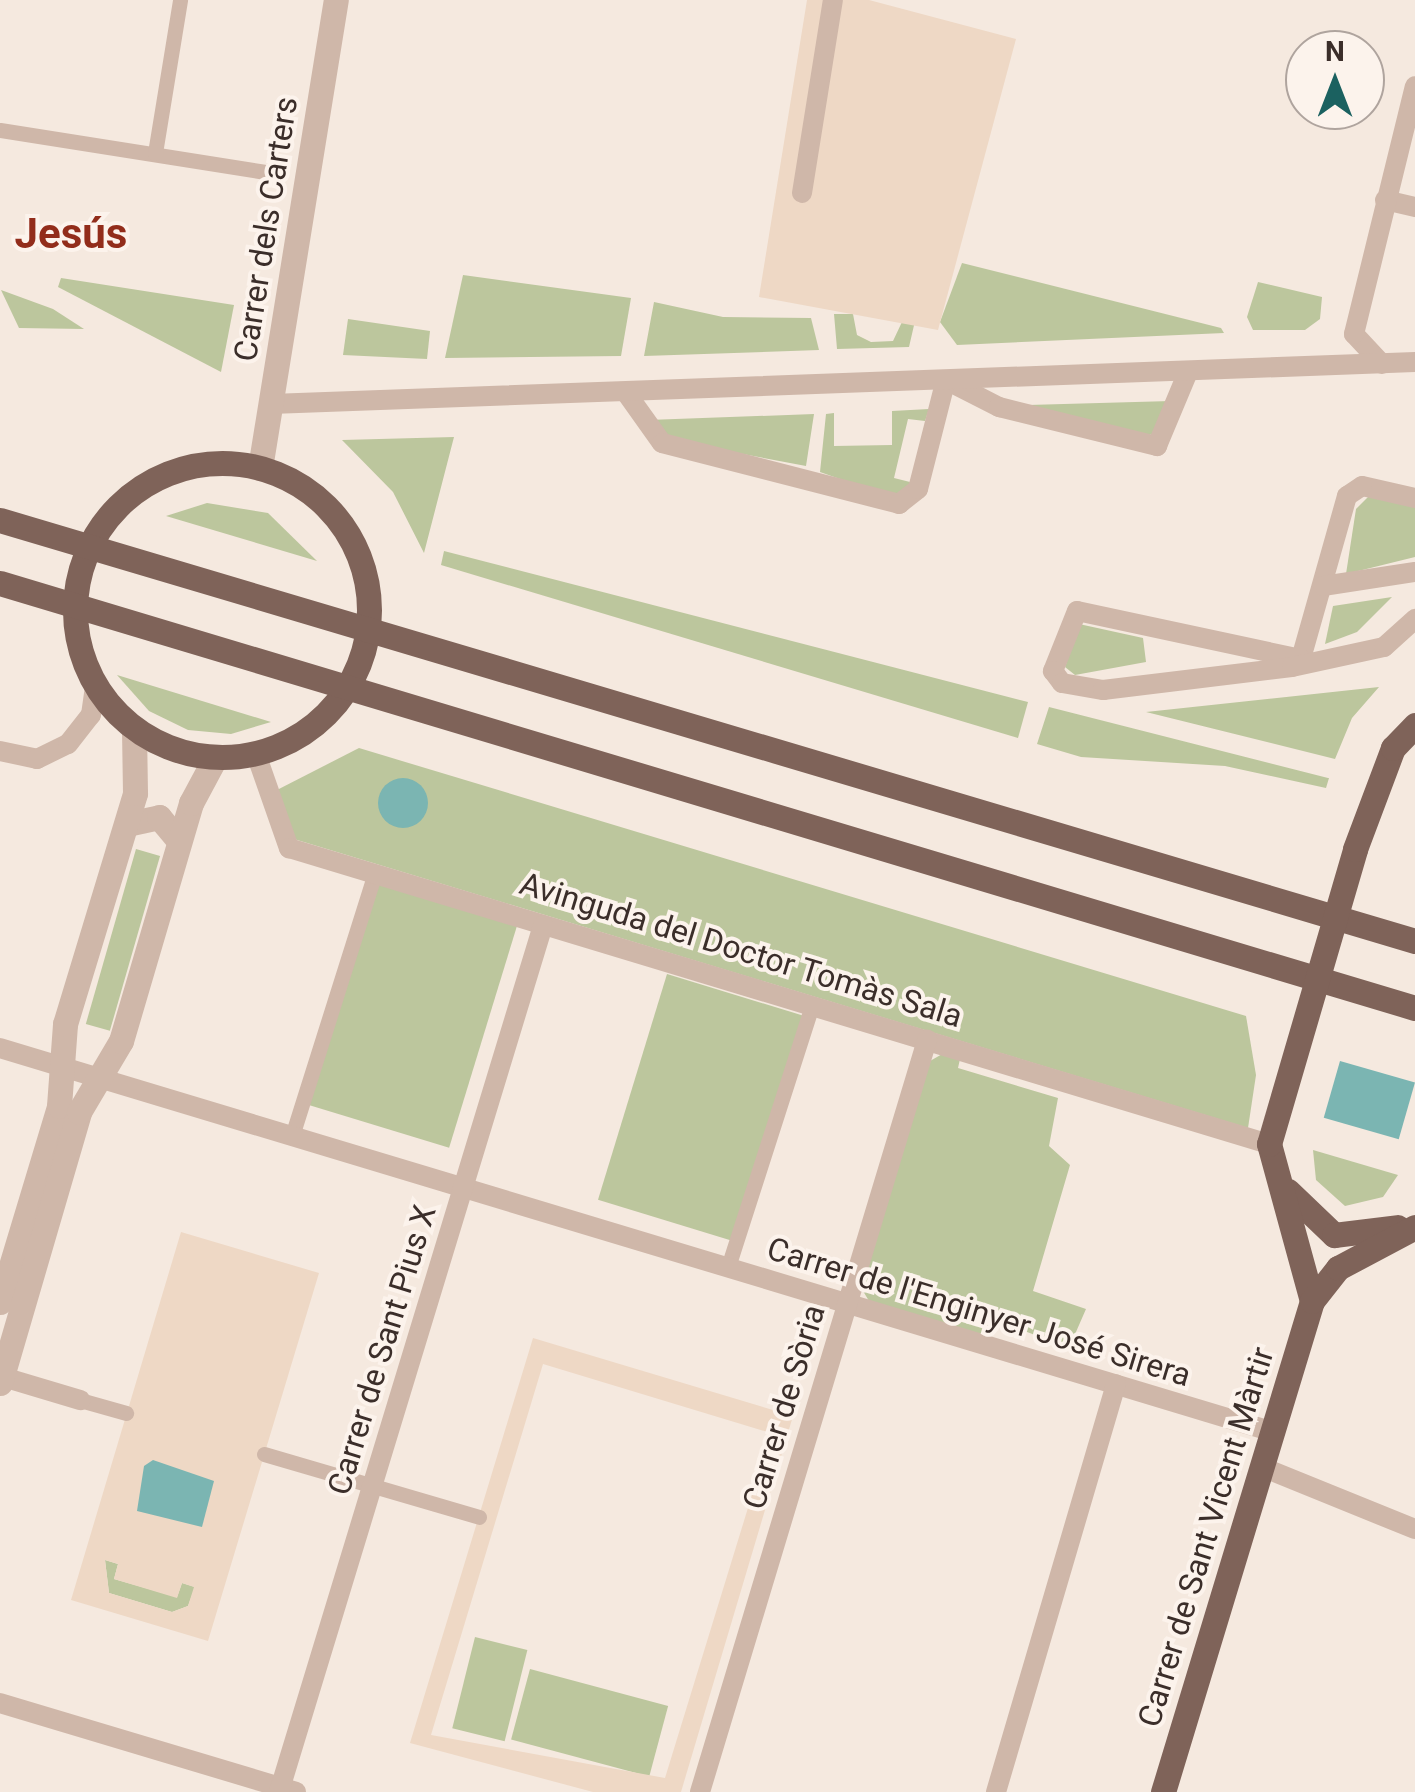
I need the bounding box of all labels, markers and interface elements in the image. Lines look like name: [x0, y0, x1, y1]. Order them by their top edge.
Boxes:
north arrow: [1285, 30, 1385, 130]
text: N: [1325, 35, 1345, 68]
street label: Carrer dels Carters: [226, 94, 306, 364]
district label: Jesús: [15, 209, 127, 259]
street label: Avinguda del Doctor Tomàs Sala: [515, 864, 967, 1036]
street label: Carrer de Sant Pius X: [320, 1200, 444, 1500]
street label: Carrer de l'Enginyer José Sirera: [763, 1229, 1195, 1395]
street label: Carrer de Sòria: [735, 1300, 833, 1514]
street label: Carrer de Sant Vicent Màrtir: [1130, 1343, 1282, 1731]

